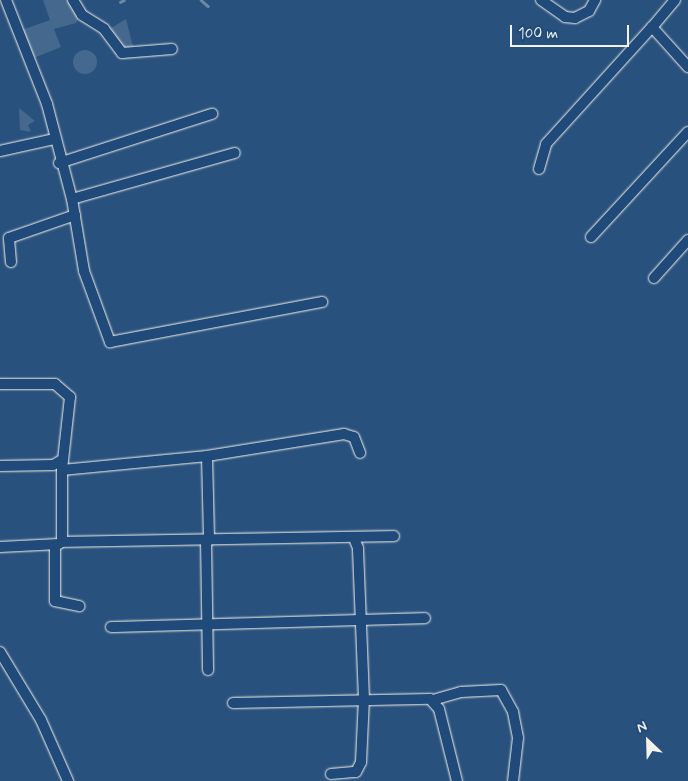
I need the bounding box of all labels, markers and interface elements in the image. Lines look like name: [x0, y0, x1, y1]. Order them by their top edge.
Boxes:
scale bar: [513, 15, 632, 47]
text: 100 m: [518, 24, 558, 44]
north arrow: [623, 716, 673, 766]
text: N: [634, 717, 650, 737]

